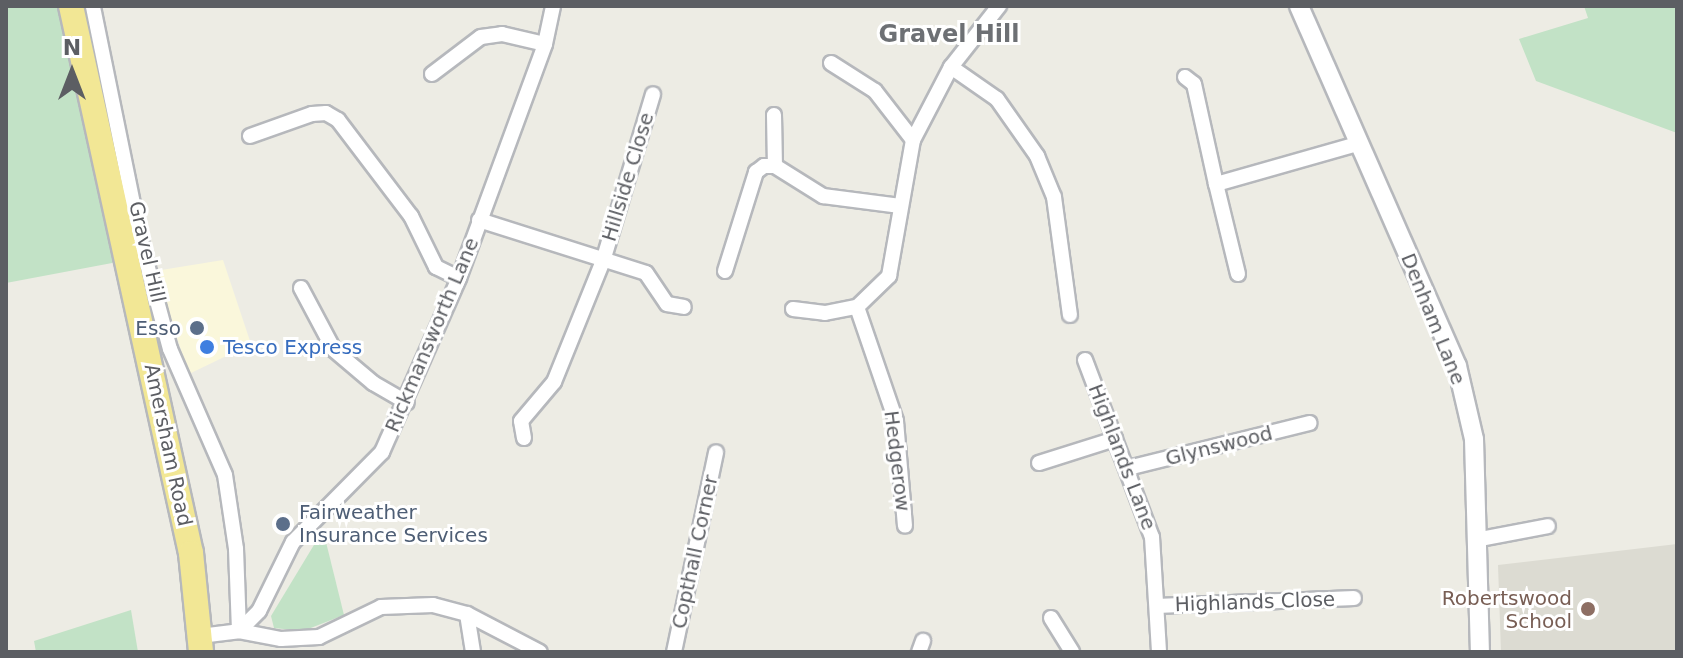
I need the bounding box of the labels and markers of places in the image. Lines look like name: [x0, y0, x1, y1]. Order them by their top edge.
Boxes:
place label: Esso: [135, 316, 181, 340]
marker: Esso: [188, 319, 206, 337]
place label: Tesco Express: [223, 335, 362, 359]
marker: Tesco Express: [198, 338, 216, 356]
place label: Fairweather Insurance Services: [299, 500, 488, 547]
marker: Fairweather Insurance Services: [274, 515, 292, 533]
place label: Robertswood School: [1442, 586, 1572, 633]
marker: Robertswood School: [1579, 600, 1597, 618]

